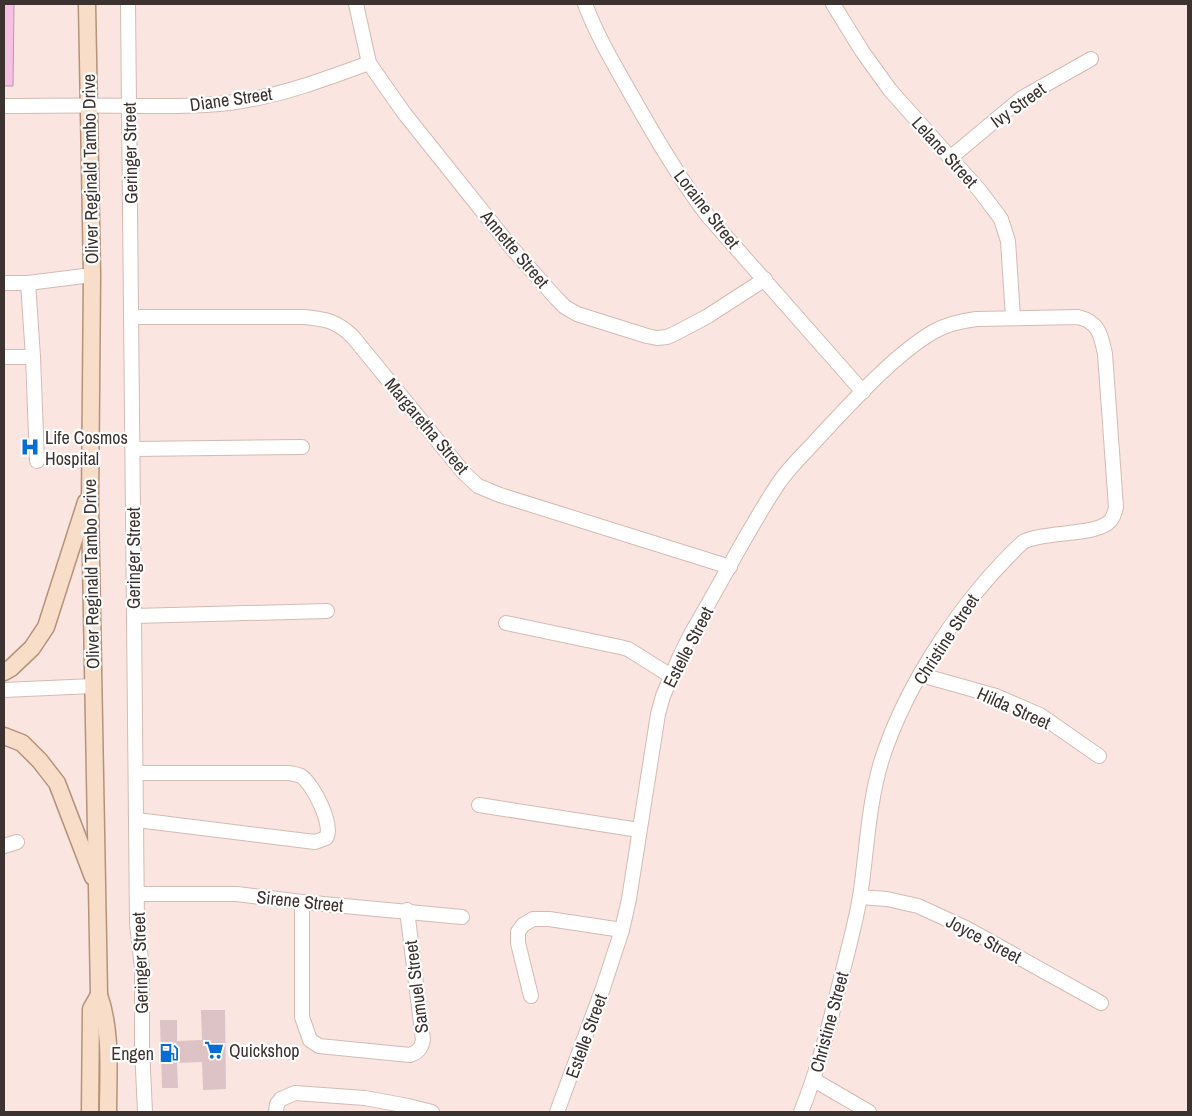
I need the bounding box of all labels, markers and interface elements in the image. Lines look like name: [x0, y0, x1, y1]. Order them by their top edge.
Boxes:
street label: Oliver Reginald Tambo Drive: [76, 74, 104, 264]
street label: Ivy Street: [985, 77, 1051, 133]
street label: Diane Street: [188, 81, 274, 117]
street label: Geringer Street: [117, 102, 143, 204]
street label: Lelane Street: [906, 111, 984, 193]
street label: Loraine Street: [668, 164, 746, 254]
street label: Annette Street: [474, 204, 555, 293]
street label: Margaretha Street: [379, 372, 475, 480]
place label: Life Cosmos Hospital: [45, 425, 128, 471]
hospital icon: Life Cosmos Hospital: [19, 436, 41, 458]
street label: Oliver Reginald Tambo Drive: [77, 479, 105, 669]
street label: Geringer Street: [121, 507, 146, 609]
street label: Christine Street: [907, 589, 985, 689]
street label: Estelle Street: [657, 602, 719, 692]
street label: Hilda Street: [973, 681, 1055, 735]
street label: Sirene Street: [255, 884, 345, 918]
street label: Joyce Street: [942, 909, 1026, 969]
street label: Geringer Street: [126, 912, 154, 1014]
street label: Samuel Street: [398, 939, 434, 1035]
street label: Christine Street: [804, 969, 854, 1075]
street label: Estelle Street: [559, 990, 613, 1082]
place label: Quickshop: [229, 1038, 300, 1063]
supermarket icon: Quickshop: [203, 1039, 225, 1061]
place label: Engen: [111, 1041, 154, 1066]
fuel station icon: Engen: [158, 1042, 180, 1064]

